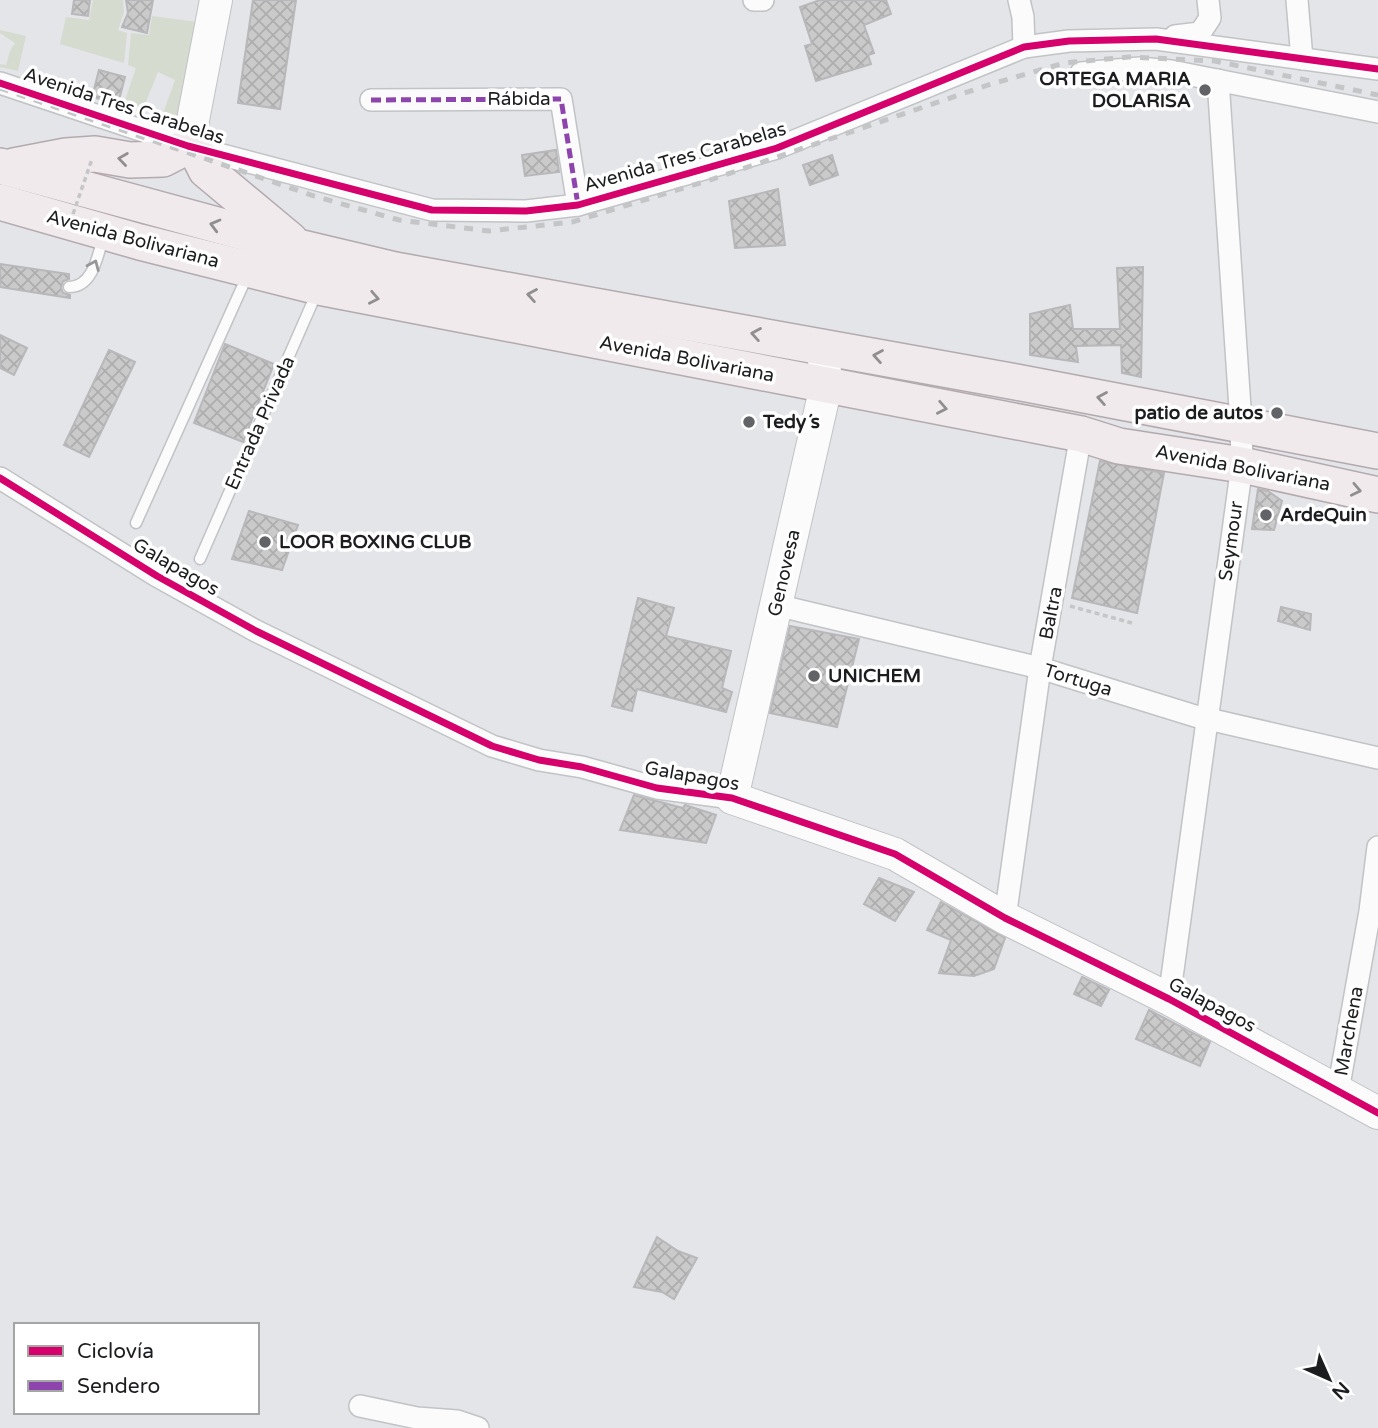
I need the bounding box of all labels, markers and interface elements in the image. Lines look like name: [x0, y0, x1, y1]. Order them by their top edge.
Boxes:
street label: Avenida Tres Carabelas: [21, 63, 227, 149]
place label: ORTEGA MARIA DOLARISA: [1039, 68, 1191, 112]
marker: ORTEGA MARIA DOLARISA: [1197, 82, 1213, 98]
street label: Rábida: [487, 88, 551, 110]
street label: Avenida Tres Carabelas: [581, 118, 789, 196]
one-way arrow: [117, 151, 129, 166]
street label: Avenida Bolivariana: [44, 205, 222, 273]
one-way arrow: [209, 218, 221, 233]
one-way arrow: [85, 260, 99, 272]
one-way arrow: [526, 288, 538, 303]
one-way arrow: [369, 290, 380, 305]
one-way arrow: [750, 328, 762, 343]
street label: Avenida Bolivariana: [598, 331, 776, 387]
one-way arrow: [872, 350, 884, 365]
street label: Entrada Privada: [221, 353, 299, 493]
one-way arrow: [1096, 391, 1108, 406]
one-way arrow: [936, 400, 948, 415]
place label: patio de autos: [1134, 402, 1263, 425]
marker: patio de autos: [1269, 405, 1285, 421]
place label: Tedy´s: [762, 411, 820, 434]
marker: Tedy´s: [741, 414, 757, 430]
street label: Avenida Bolivariana: [1154, 440, 1332, 496]
one-way arrow: [1350, 482, 1362, 497]
street label: Seymour: [1215, 499, 1248, 582]
place label: ArdeQuin: [1280, 504, 1367, 526]
marker: ArdeQuin: [1258, 507, 1274, 523]
street label: Genovesa: [763, 527, 805, 619]
place label: LOOR BOXING CLUB: [279, 531, 471, 553]
street label: Galapagos: [129, 534, 223, 600]
marker: LOOR BOXING CLUB: [257, 534, 273, 550]
street label: Baltra: [1035, 584, 1067, 642]
street label: Tortuga: [1041, 659, 1115, 701]
place label: UNICHEM: [828, 665, 921, 687]
marker: UNICHEM: [806, 668, 822, 684]
street label: Galapagos: [643, 757, 741, 795]
street label: Galapagos: [1165, 973, 1259, 1037]
street label: Marchena: [1330, 984, 1368, 1078]
legend: [14, 1323, 259, 1414]
text: Ciclovía: [77, 1339, 154, 1364]
north arrow: [1294, 1344, 1364, 1414]
text: Sendero: [77, 1374, 160, 1399]
text: N: [1327, 1377, 1353, 1403]

